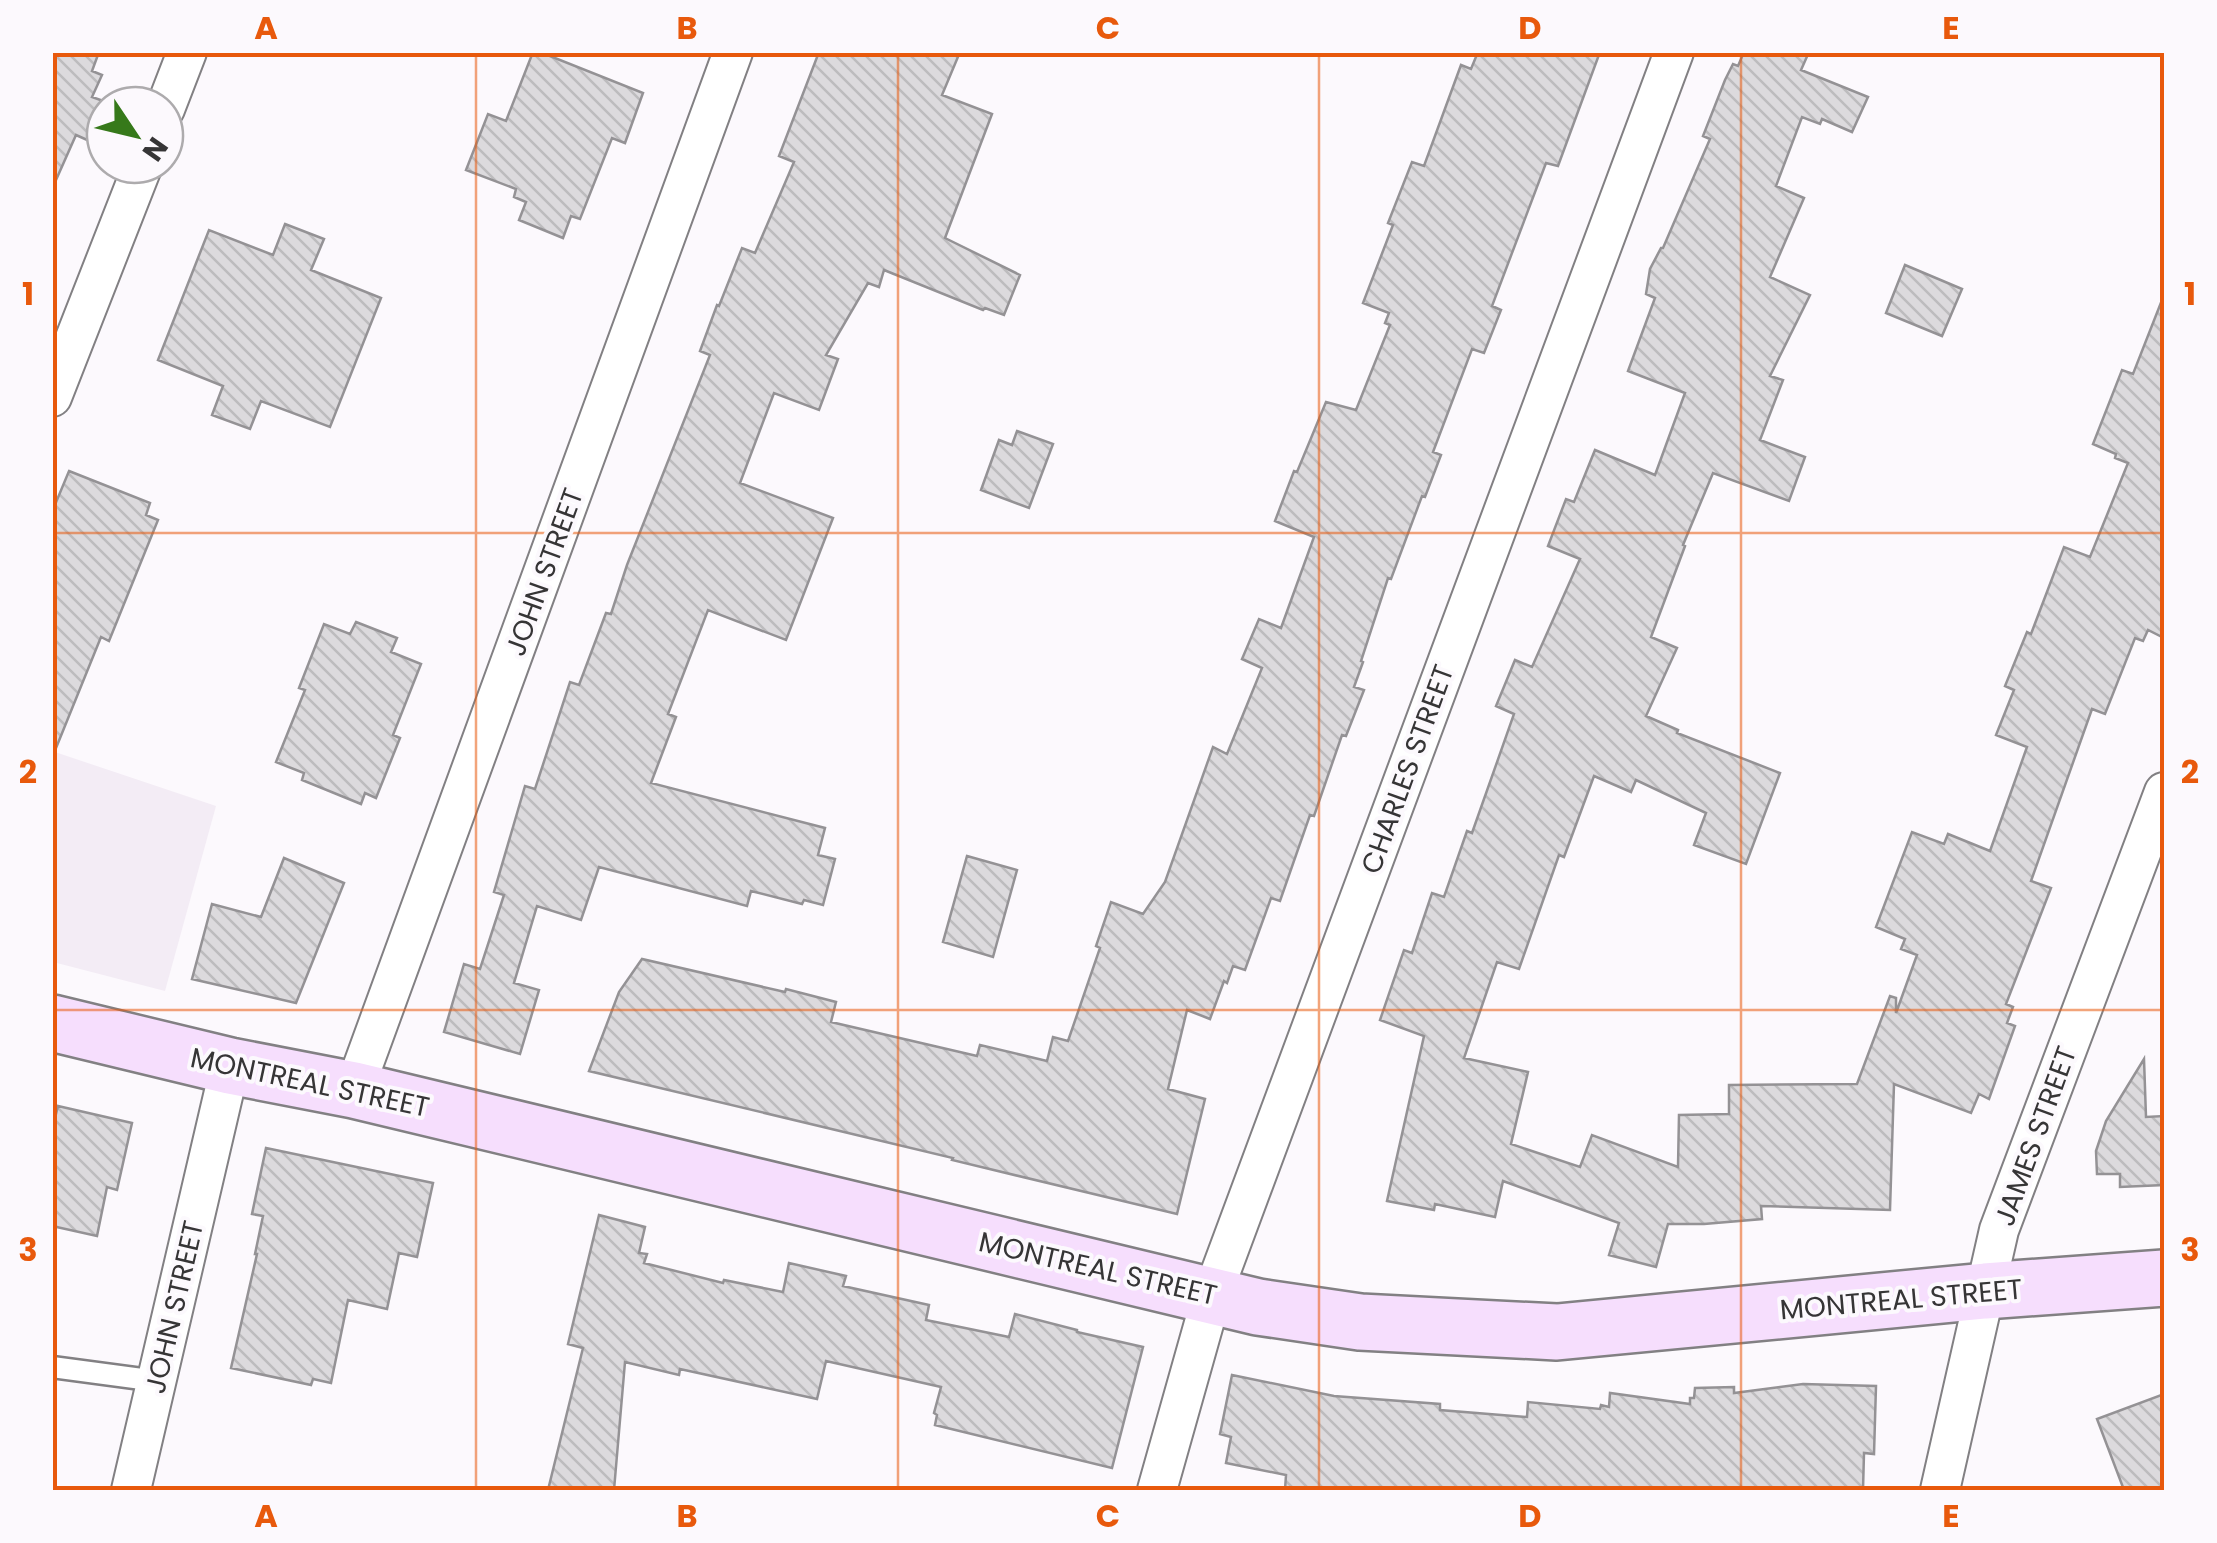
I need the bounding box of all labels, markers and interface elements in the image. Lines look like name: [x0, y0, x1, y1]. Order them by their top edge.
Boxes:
text: A: [254, 5, 278, 50]
text: B: [676, 5, 698, 50]
text: C: [1096, 5, 1120, 50]
text: D: [1518, 5, 1542, 50]
text: E: [1942, 5, 1960, 50]
north arrow: [85, 85, 185, 185]
text: N: [133, 129, 177, 169]
text: 1: [22, 271, 34, 316]
text: 1: [2184, 271, 2196, 316]
street label: JOHN STREET: [496, 483, 593, 661]
street label: CHARLES STREET: [1352, 659, 1463, 879]
text: 2: [19, 749, 37, 794]
text: 2: [2181, 749, 2199, 794]
street label: MONTREAL STREET: [187, 1038, 433, 1127]
street label: JAMES STREET: [1985, 1041, 2086, 1231]
street label: JOHN STREET: [136, 1217, 213, 1397]
street label: MONTREAL STREET: [975, 1222, 1221, 1315]
text: 3: [18, 1227, 38, 1272]
text: 3: [2180, 1227, 2200, 1272]
street label: MONTREAL STREET: [1778, 1269, 2024, 1330]
text: A: [254, 1493, 278, 1538]
text: B: [676, 1493, 698, 1538]
text: C: [1096, 1493, 1120, 1538]
text: D: [1518, 1493, 1542, 1538]
text: E: [1942, 1493, 1960, 1538]

